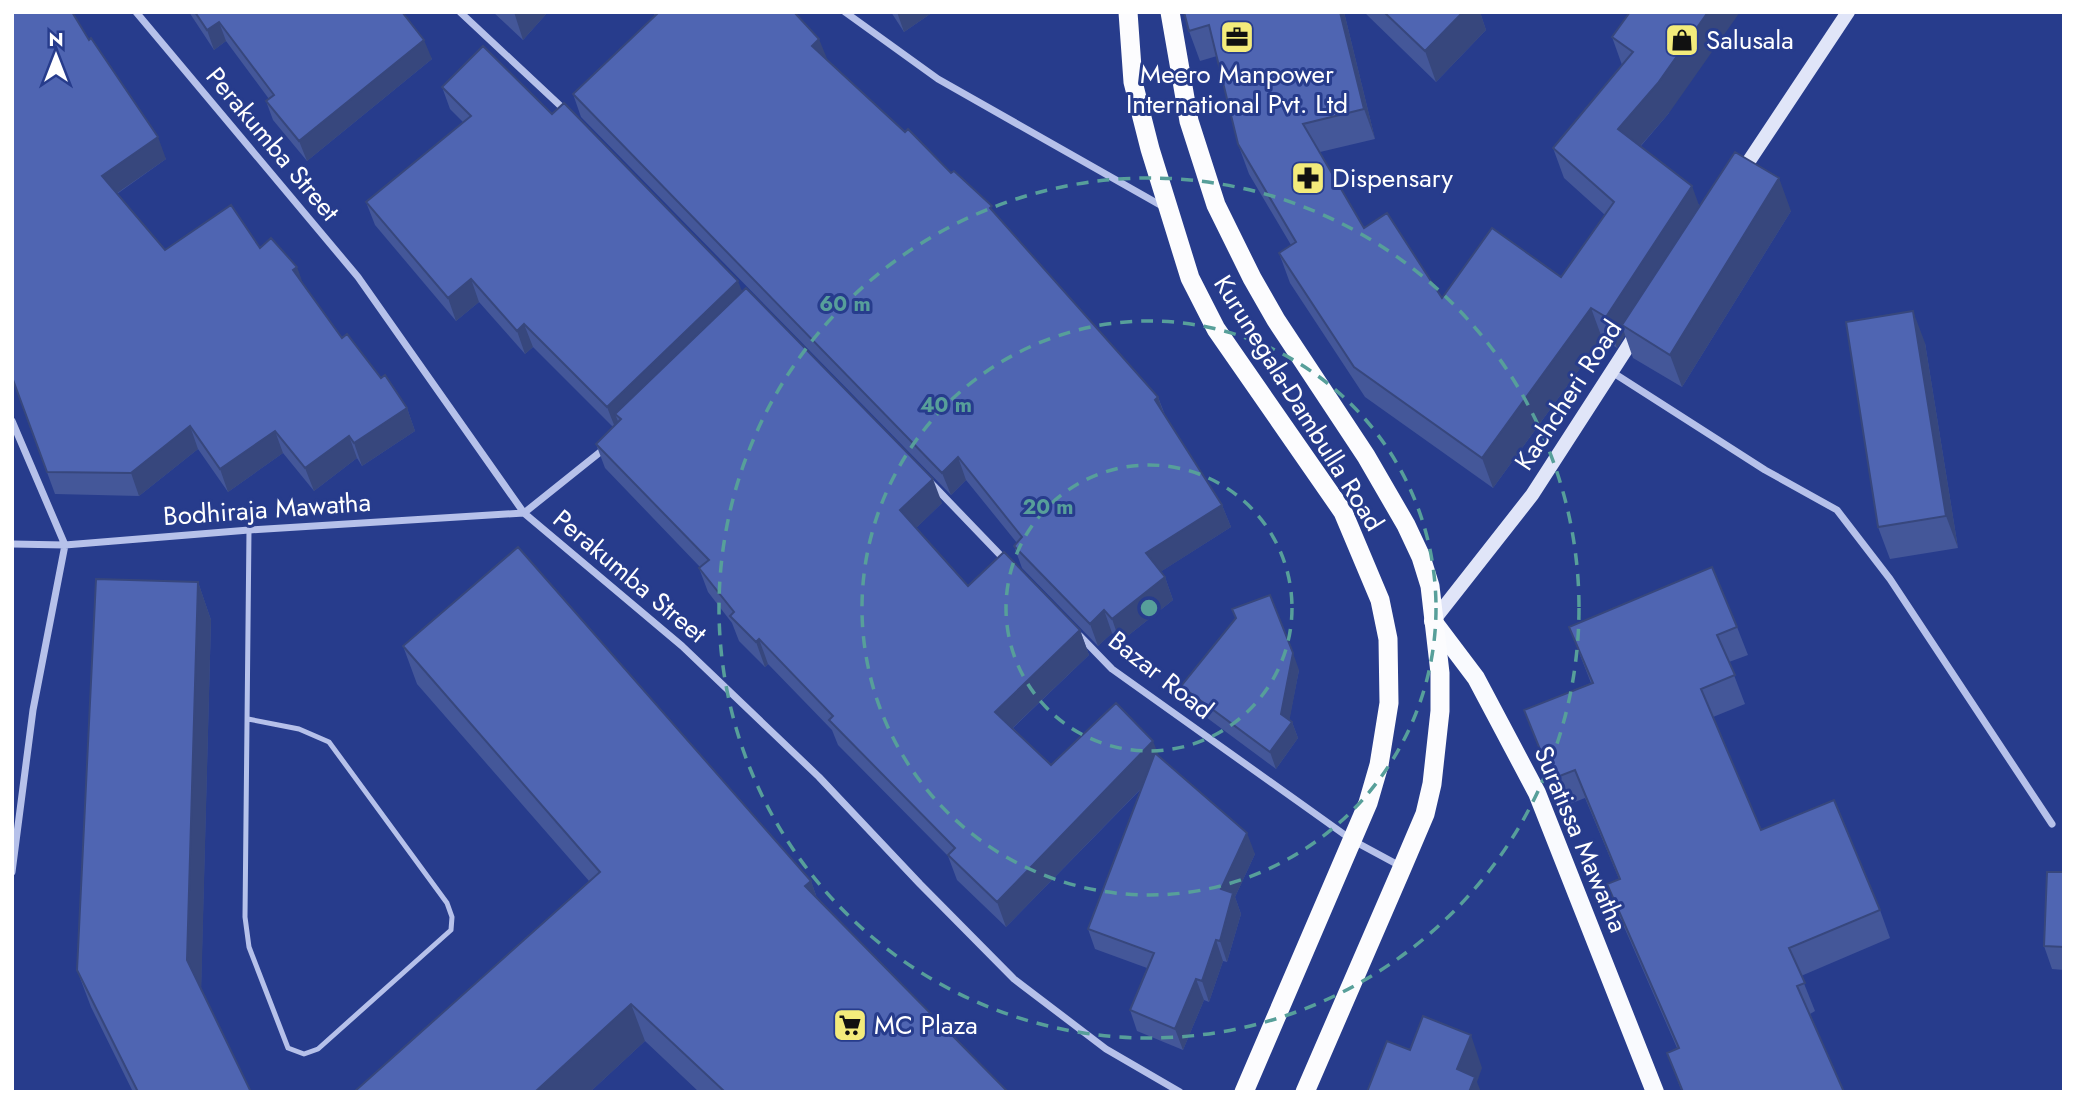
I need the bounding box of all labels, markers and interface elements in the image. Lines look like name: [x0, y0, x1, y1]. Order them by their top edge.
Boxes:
office icon: Meero Manpower International Pvt. Ltd: [1218, 18, 1256, 56]
north arrow: [21, 21, 91, 91]
shop icon: Salusala: [1663, 21, 1701, 59]
place label: Salusala: [1706, 21, 1794, 59]
text: N: [48, 26, 64, 53]
place label: Meero Manpower International Pvt. Ltd: [1126, 55, 1348, 123]
street label: Perakumba Street: [197, 59, 349, 230]
pharmacy icon: Dispensary: [1289, 159, 1327, 197]
place label: Dispensary: [1332, 159, 1453, 197]
street label: Kurunegala-Dambulla Road: [1205, 268, 1393, 538]
text: 60 m: [819, 289, 871, 319]
street label: Kachcheri Road: [1505, 312, 1631, 478]
text: 40 m: [920, 390, 972, 420]
street label: Bodhiraja Mawatha: [162, 483, 372, 535]
text: 20 m: [1022, 492, 1074, 522]
street label: Perakumba Street: [545, 500, 716, 652]
centre of rings: [1137, 596, 1161, 620]
street label: Bazar Road: [1100, 622, 1222, 728]
street label: Suratissa Mawatha: [1525, 740, 1637, 938]
supermarket icon: MC Plaza: [831, 1006, 869, 1044]
place label: MC Plaza: [874, 1006, 978, 1044]

